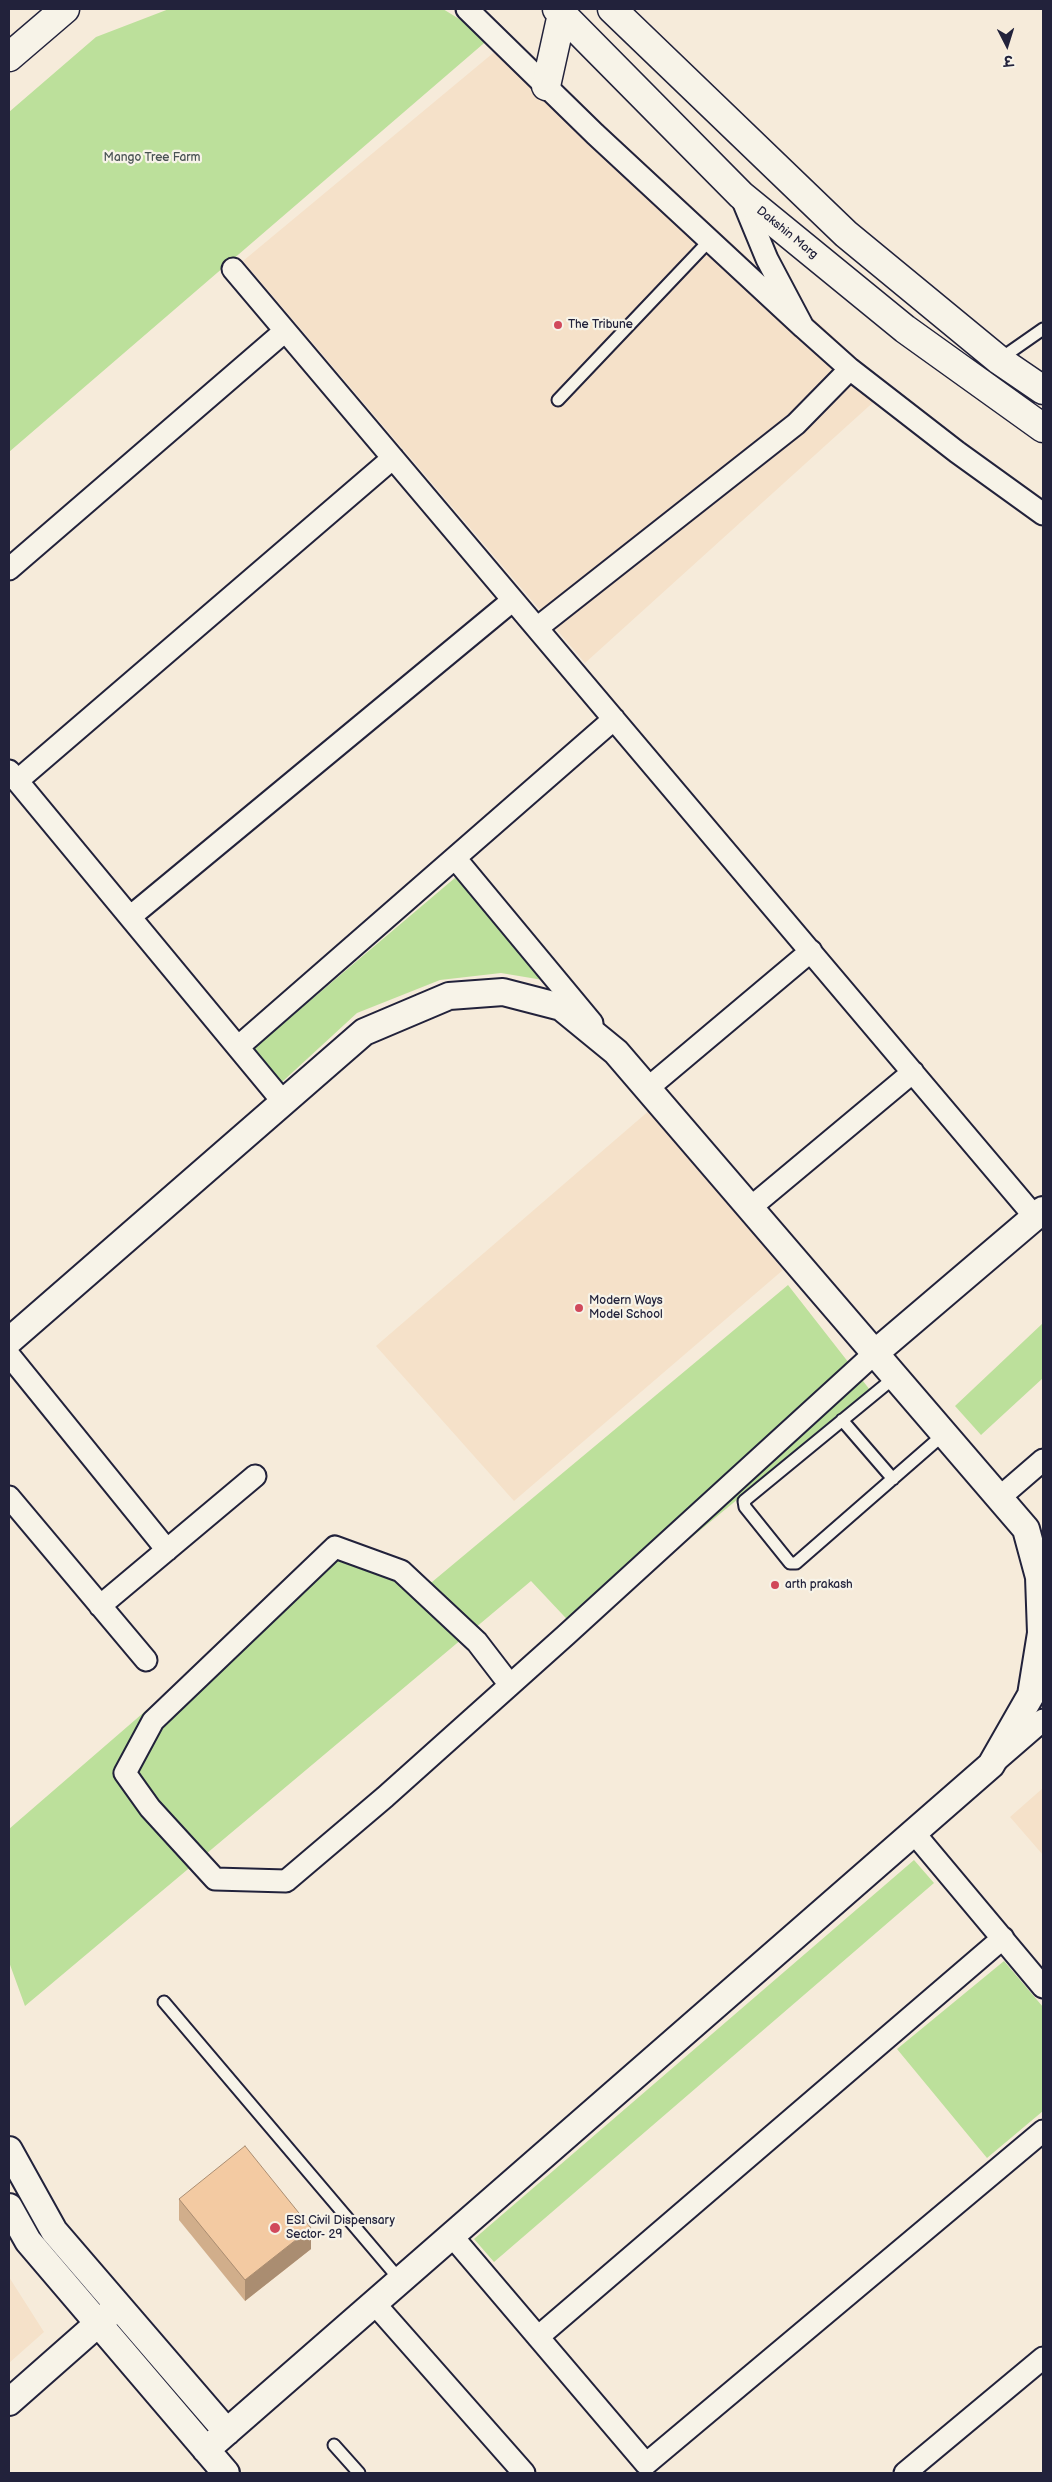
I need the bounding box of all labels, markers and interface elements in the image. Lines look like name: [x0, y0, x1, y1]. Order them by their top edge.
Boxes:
north arrow: [982, 20, 1032, 70]
text: उ: [1003, 52, 1014, 69]
park label: Mango Tree Farm: [104, 151, 200, 165]
street label: Dakshin Marg: [753, 204, 821, 262]
place label: The Tribune: [568, 318, 633, 332]
marker: The Tribune: [552, 319, 564, 331]
place label: Modern Ways Model School: [589, 1294, 663, 1322]
marker: Modern Ways Model School: [573, 1302, 585, 1314]
place label: arth prakash: [785, 1578, 853, 1592]
marker: arth prakash: [769, 1579, 781, 1591]
place label: ESI Civil Dispensary Sector- 29: [286, 2214, 395, 2242]
marker: ESI Civil Dispensary Sector- 29: [268, 2221, 282, 2235]

